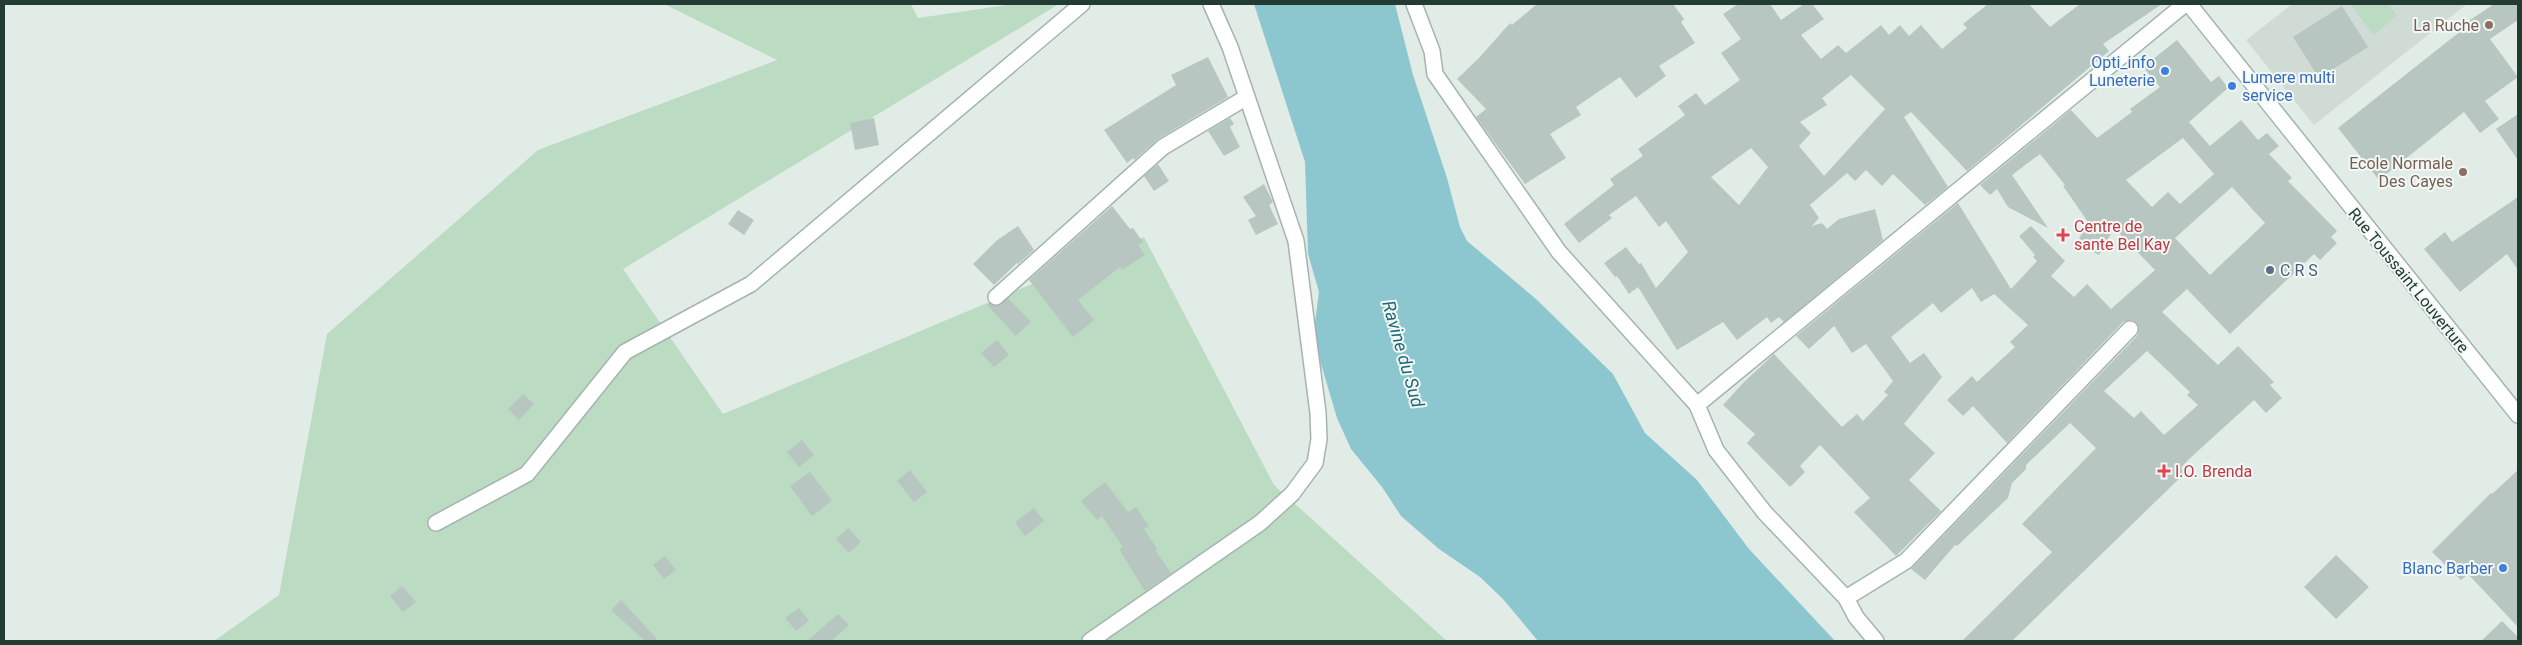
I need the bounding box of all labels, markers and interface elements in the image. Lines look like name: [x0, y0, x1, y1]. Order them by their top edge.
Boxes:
place label: La Ruche: [2413, 16, 2479, 35]
marker: La Ruche: [2483, 19, 2495, 31]
place label: Opti_info Luneterie: [2089, 53, 2155, 90]
marker: Opti_info Luneterie: [2159, 65, 2171, 77]
place label: Lumere multi service: [2242, 68, 2335, 105]
marker: Lumere multi service: [2226, 80, 2238, 92]
place label: Ecole Normale Des Cayes: [2349, 154, 2453, 191]
marker: Ecole Normale Des Cayes: [2457, 166, 2469, 178]
street label: Rue Toussaint Louverture: [2344, 204, 2473, 357]
place label: Centre de sante Bel Kay: [2074, 217, 2170, 254]
marker: Centre de sante Bel Kay: [2056, 228, 2070, 242]
place label: C R S: [2280, 261, 2318, 280]
marker: C R S: [2264, 264, 2276, 276]
water label: Ravine du Sud: [1378, 298, 1429, 411]
place label: I.O. Brenda: [2175, 462, 2252, 481]
marker: I.O. Brenda: [2157, 464, 2171, 478]
place label: Blanc Barber: [2402, 559, 2494, 578]
marker: Blanc Barber: [2497, 562, 2509, 574]

